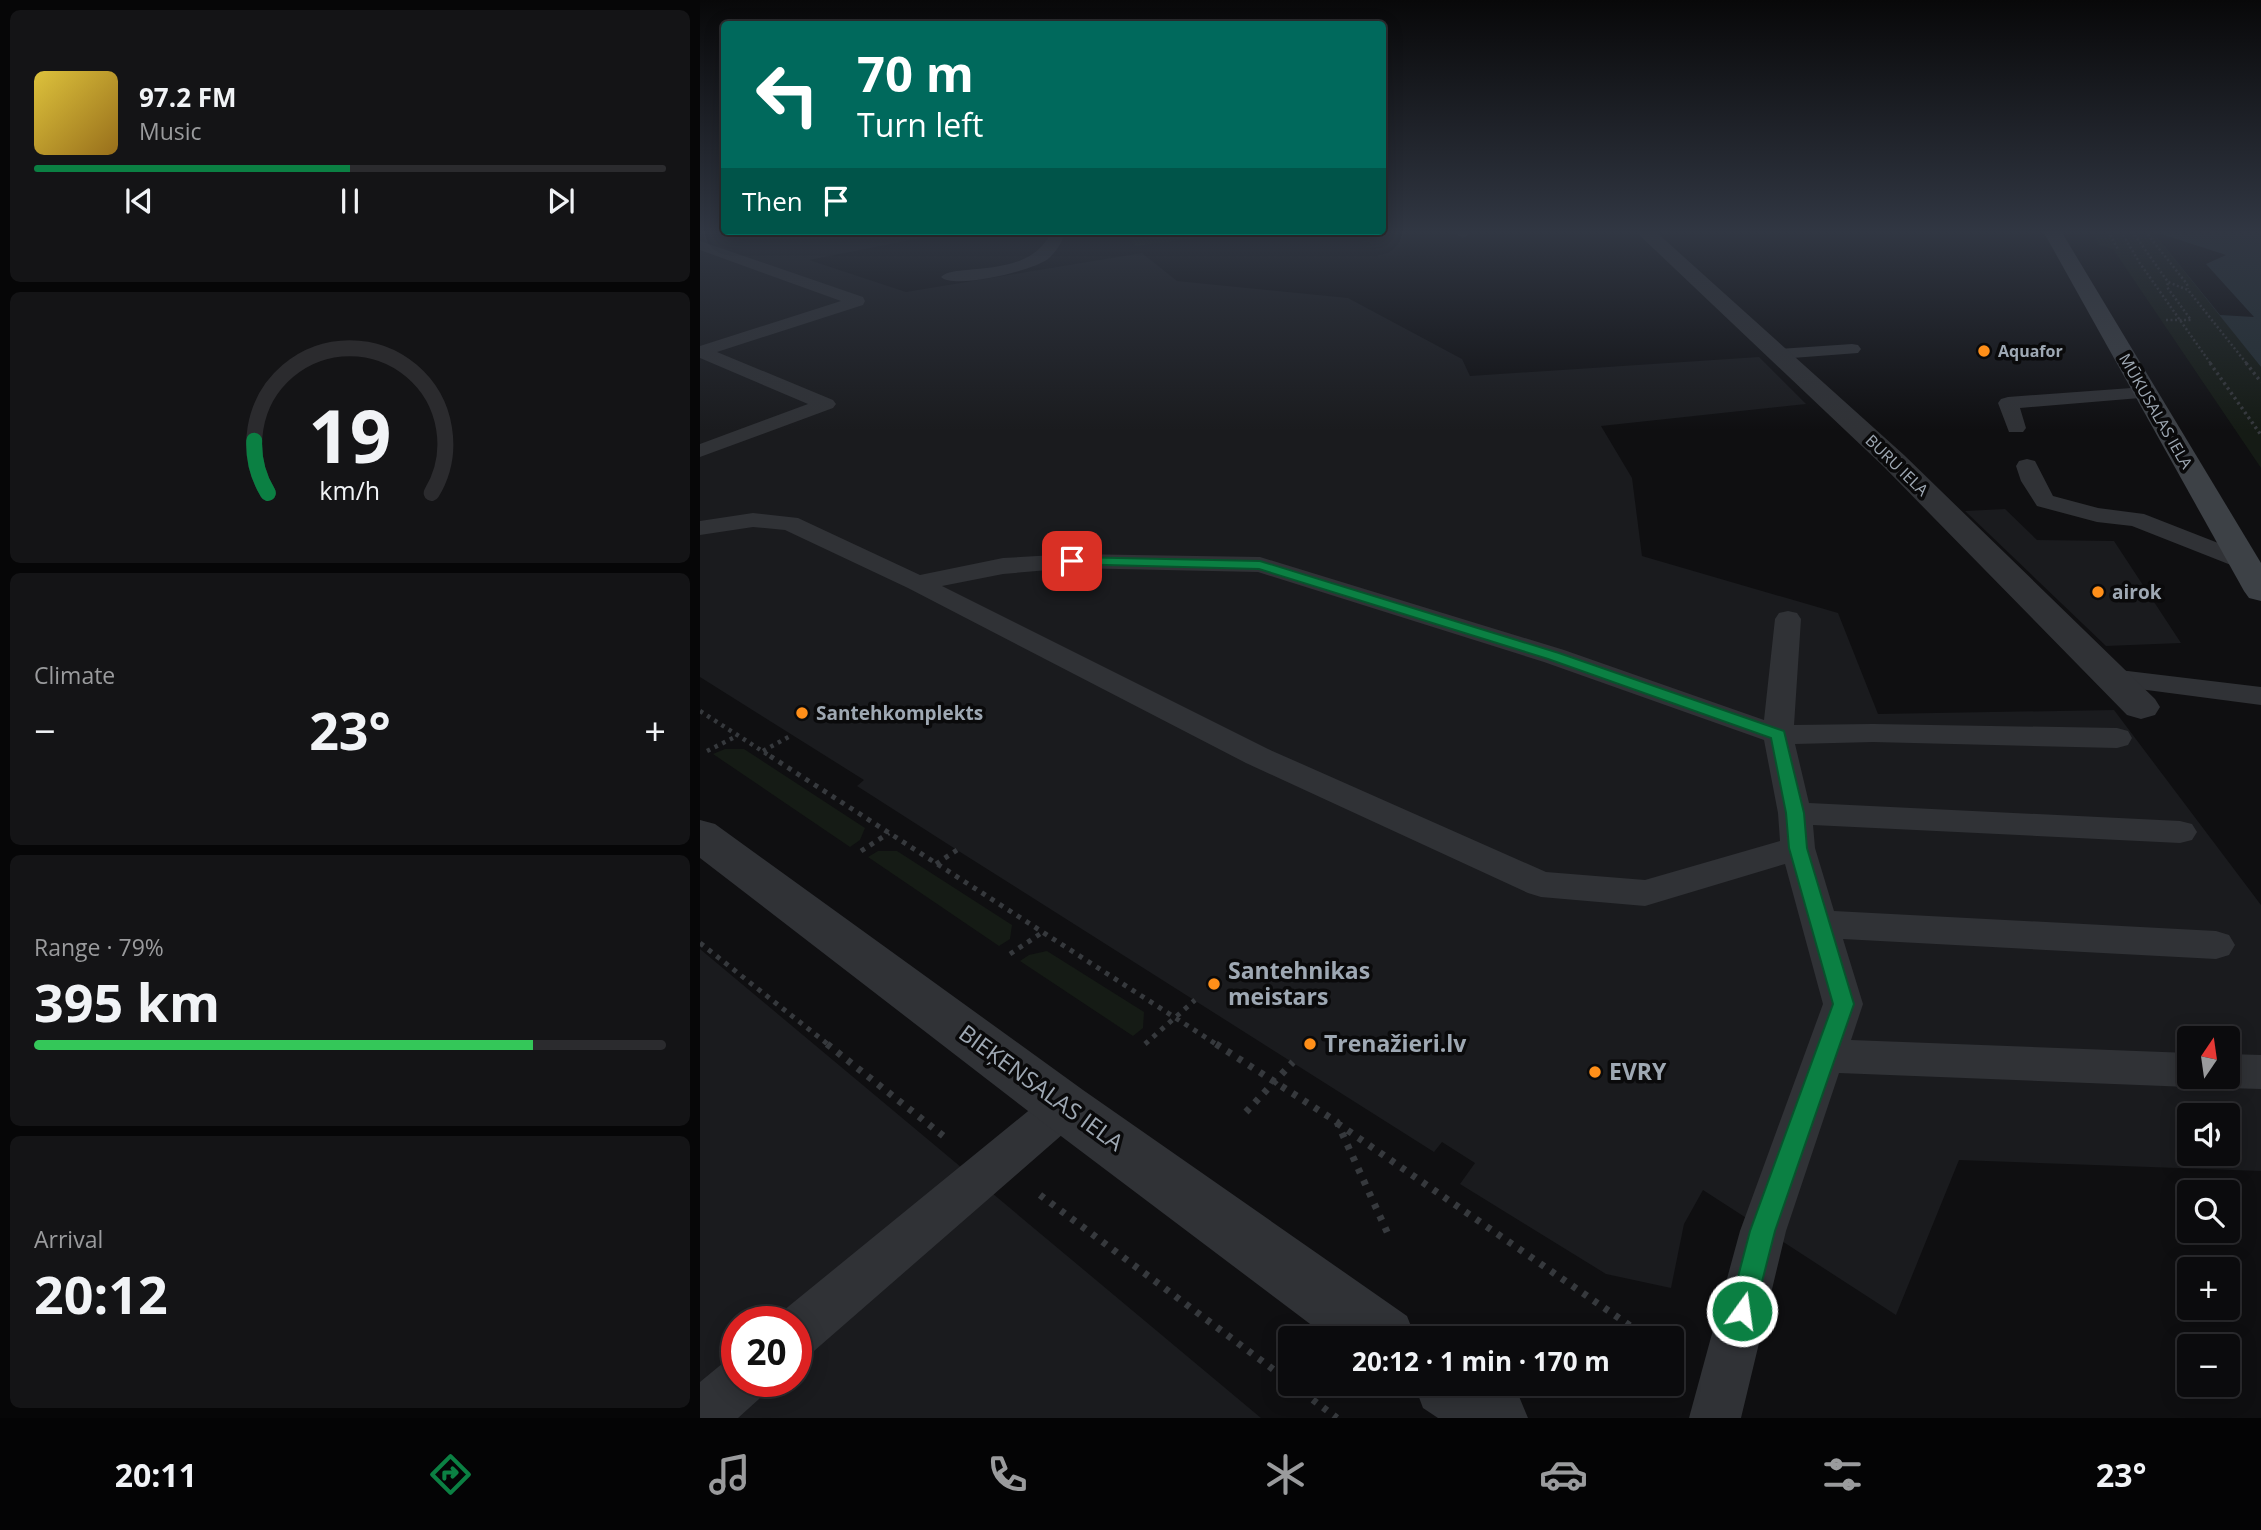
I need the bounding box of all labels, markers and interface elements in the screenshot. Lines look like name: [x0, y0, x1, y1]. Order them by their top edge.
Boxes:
text: 70 m: [857, 40, 974, 106]
icon: left: [742, 49, 833, 140]
text: 97.2 FM: [139, 79, 237, 115]
text: Turn left: [857, 103, 983, 146]
text: Music: [139, 115, 202, 147]
icon: previous: [120, 182, 158, 220]
icon: pause: [331, 182, 369, 220]
icon: next: [542, 182, 580, 220]
icon: arrive: [817, 182, 855, 220]
text: Then: [742, 183, 803, 219]
place label: Aquafor: [1998, 340, 2063, 362]
marker: Aquafor: [1976, 343, 1992, 359]
street label: MŪKUSALAS IELA: [2114, 349, 2198, 473]
text: 19: [308, 386, 392, 485]
street label: BURU IELA: [1861, 429, 1934, 501]
text: km/h: [320, 473, 380, 507]
pin: [1042, 531, 1102, 591]
icon: arrive: [1053, 542, 1091, 580]
place label: airok: [2112, 579, 2162, 605]
marker: airok: [2090, 584, 2106, 600]
text: Climate: [34, 659, 115, 691]
text: 23°: [309, 694, 391, 765]
place label: Santehkomplekts: [816, 700, 983, 726]
text: −: [34, 704, 56, 756]
text: +: [644, 704, 666, 756]
marker: Santehkomplekts: [794, 705, 810, 721]
text: Range · 79%: [34, 931, 164, 963]
place label: Santehnikas meistars: [1228, 954, 1370, 1012]
text: 395 km: [34, 966, 220, 1037]
marker: Santehnikas meistars: [1206, 976, 1222, 992]
street label: BIEĶENSALAS IELA: [953, 1017, 1131, 1158]
north arrow: [2177, 1026, 2240, 1088]
map controls: [2177, 1026, 2240, 1397]
place label: Trenažieri.lv: [1324, 1027, 1467, 1059]
marker: Trenažieri.lv: [1302, 1036, 1318, 1052]
place label: EVRY: [1609, 1055, 1667, 1087]
marker: EVRY: [1587, 1064, 1603, 1080]
button: sound: [2177, 1103, 2240, 1166]
button: search: [2177, 1180, 2240, 1243]
text: Arrival: [34, 1223, 103, 1255]
button: +: [2177, 1257, 2240, 1320]
text: 20:12: [34, 1258, 168, 1329]
position arrow: [1705, 1274, 1779, 1348]
speed limit sign: 20: [721, 1306, 812, 1397]
button: −: [2177, 1334, 2240, 1397]
text: 20:12 · 1 min · 170 m: [1352, 1343, 1610, 1379]
icon: directions: [426, 1450, 475, 1499]
icon: music: [705, 1450, 754, 1499]
icon: phone: [983, 1450, 1032, 1499]
icon: climate: [1261, 1450, 1310, 1499]
icon: car: [1539, 1450, 1588, 1499]
icon: filters: [1818, 1450, 1867, 1499]
text: 20:11: [115, 1453, 197, 1496]
text: 23°: [2096, 1453, 2146, 1496]

